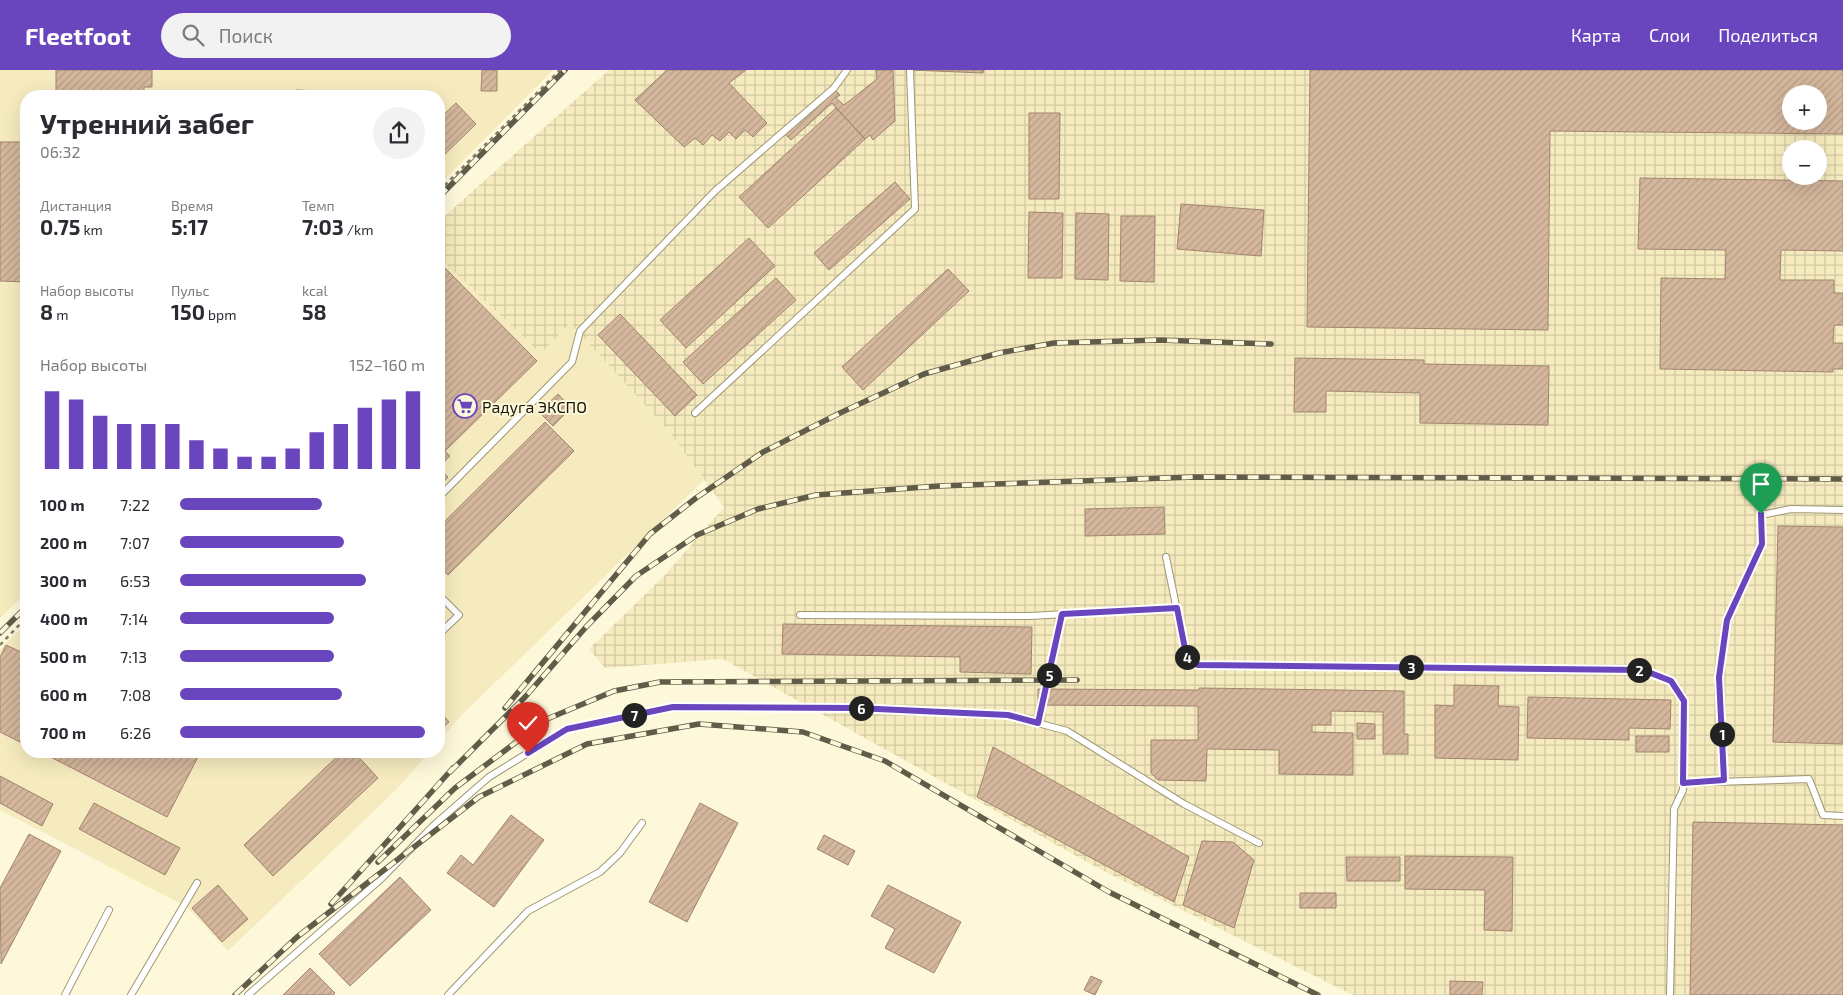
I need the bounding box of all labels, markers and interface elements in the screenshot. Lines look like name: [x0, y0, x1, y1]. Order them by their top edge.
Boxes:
search box: [161, 13, 511, 58]
text: Fleetfoot: [25, 21, 131, 50]
icon: search: [179, 21, 207, 49]
text: Поиск: [219, 24, 273, 47]
text: Карта: [1571, 24, 1621, 46]
text: Слои: [1649, 24, 1690, 46]
text: Поделиться: [1718, 24, 1818, 46]
map controls: [1782, 85, 1827, 185]
button: +: [1782, 85, 1827, 130]
text: Утренний забег: [40, 106, 254, 140]
button: share: [373, 107, 425, 159]
button: −: [1782, 140, 1827, 185]
text: 06:32: [40, 142, 80, 161]
text: Дистанция: [40, 197, 112, 214]
text: Время: [171, 197, 213, 214]
text: Темп: [302, 197, 335, 214]
text: 0.75: [40, 214, 80, 239]
text: 5:17: [171, 214, 208, 239]
text: 7:03: [302, 214, 344, 239]
text: km: [80, 221, 103, 238]
text: /km: [344, 221, 373, 238]
text: Набор высоты: [40, 282, 134, 299]
text: Пульс: [171, 282, 209, 299]
text: kcal: [302, 282, 328, 299]
text: 8: [40, 299, 53, 324]
text: 150: [171, 299, 205, 324]
text: 58: [302, 299, 327, 324]
text: m: [53, 306, 68, 323]
text: bpm: [205, 306, 236, 323]
text: Набор высоты: [40, 355, 147, 374]
text: 152–160 m: [349, 355, 425, 374]
supermarket icon: Радуга ЭКСПО: [452, 393, 478, 419]
place label: Радуга ЭКСПО: [482, 397, 587, 417]
pin: [1740, 463, 1782, 514]
icon: arrive: [1747, 470, 1775, 498]
text: 100 m: [40, 495, 85, 514]
text: 7:22: [120, 495, 150, 514]
text: 200 m: [40, 533, 87, 552]
text: 7:07: [120, 533, 150, 552]
text: 300 m: [40, 571, 87, 590]
text: 6:53: [120, 571, 150, 590]
text: 400 m: [40, 609, 88, 628]
text: 7:14: [120, 609, 148, 628]
pin: 4: [1174, 644, 1200, 670]
text: 500 m: [40, 647, 87, 666]
text: 7:13: [120, 647, 147, 666]
text: 4: [1183, 649, 1192, 666]
pin: 3: [1398, 654, 1424, 680]
pin: 2: [1626, 658, 1652, 682]
text: 3: [1408, 659, 1415, 676]
pin: 5: [1036, 662, 1062, 688]
text: 2: [1635, 662, 1644, 679]
text: 5: [1046, 667, 1053, 684]
text: 600 m: [40, 685, 87, 704]
text: 7:08: [120, 685, 151, 704]
pin: 6: [848, 696, 874, 720]
text: 6: [857, 700, 866, 717]
pin: [507, 702, 549, 753]
pin: 7: [622, 702, 646, 728]
text: 7: [631, 707, 638, 724]
icon: check: [514, 709, 542, 737]
pin: 1: [1710, 722, 1734, 746]
text: 700 m: [40, 723, 86, 742]
text: 6:26: [120, 723, 151, 742]
text: 1: [1719, 726, 1726, 743]

